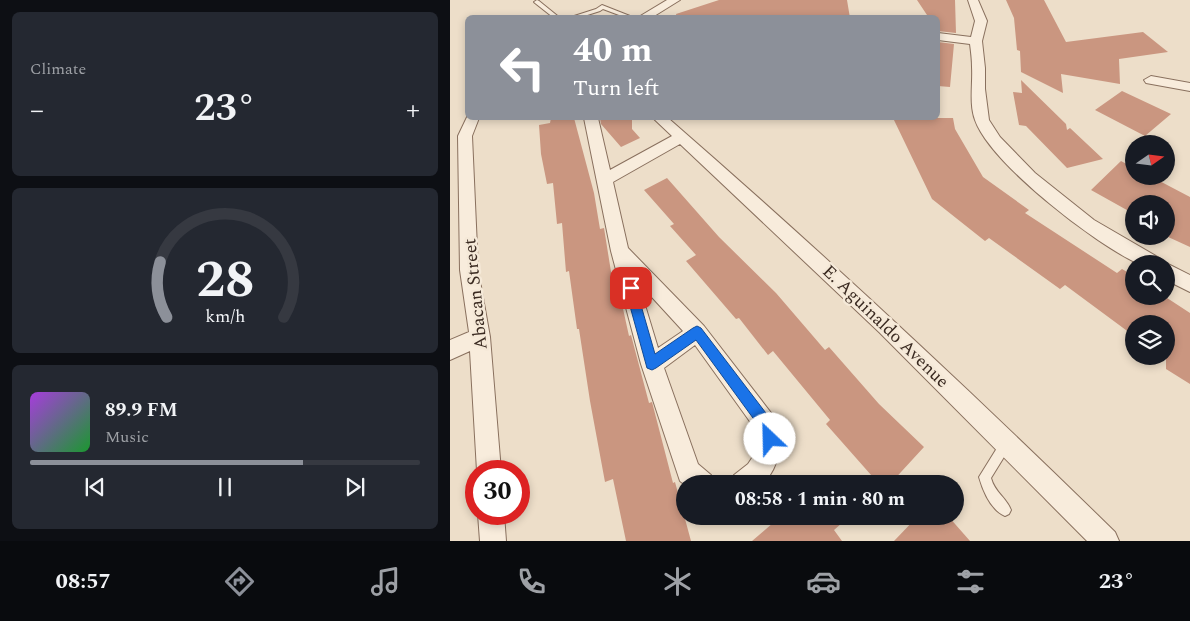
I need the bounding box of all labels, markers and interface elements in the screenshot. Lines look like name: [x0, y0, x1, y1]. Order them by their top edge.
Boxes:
text: 40 m: [573, 24, 653, 77]
icon: left: [490, 35, 555, 100]
text: Climate: [30, 57, 86, 81]
text: Turn left: [573, 72, 659, 105]
text: 23°: [194, 80, 256, 138]
text: −: [30, 89, 44, 132]
text: +: [406, 89, 420, 132]
north arrow: [1125, 135, 1175, 185]
map controls: [1125, 135, 1175, 365]
button: sound: [1125, 195, 1175, 245]
street label: Abacan Street: [456, 237, 495, 351]
text: 28: [196, 241, 254, 320]
button: search: [1125, 255, 1175, 305]
street label: E. Aguinaldo Avenue: [816, 258, 955, 394]
pin: [610, 267, 652, 309]
icon: arrive: [617, 274, 645, 302]
text: km/h: [205, 303, 245, 330]
button: layers: [1125, 315, 1175, 365]
text: 89.9 FM: [105, 396, 178, 425]
position arrow: [743, 412, 795, 464]
text: Music: [105, 425, 149, 449]
speed limit sign: 30: [465, 460, 530, 525]
icon: previous: [81, 473, 109, 501]
icon: pause: [211, 473, 239, 501]
icon: next: [341, 473, 369, 501]
text: 08:58 · 1 min · 80 m: [735, 485, 905, 514]
icon: directions: [222, 564, 257, 599]
icon: music: [368, 564, 403, 599]
icon: phone: [514, 564, 549, 599]
icon: climate: [660, 564, 695, 599]
icon: car: [806, 564, 841, 599]
icon: filters: [953, 564, 988, 599]
text: 08:57: [56, 565, 111, 598]
text: 23°: [1099, 565, 1134, 598]

